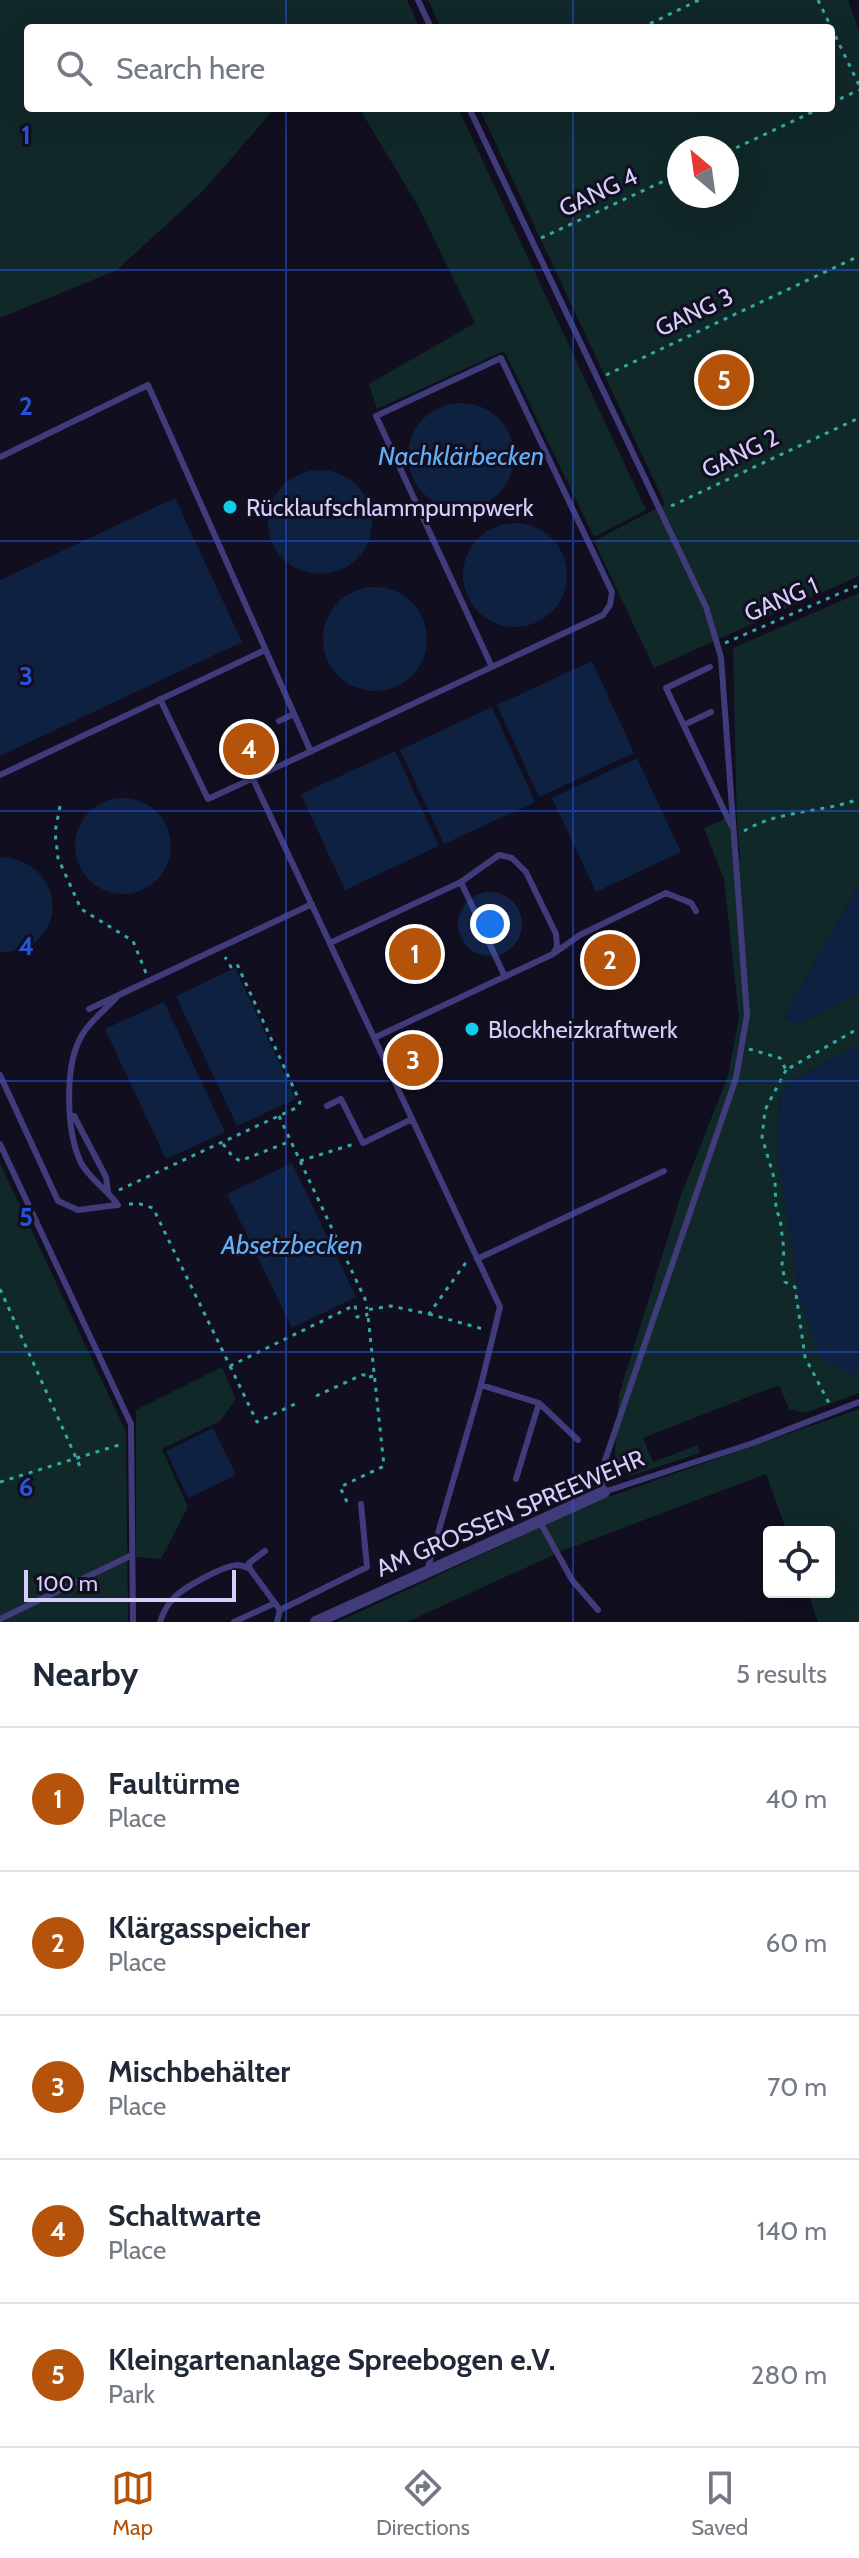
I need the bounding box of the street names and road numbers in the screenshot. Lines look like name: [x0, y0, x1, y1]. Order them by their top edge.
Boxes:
street label: GANG 4: [554, 161, 642, 223]
street label: GANG 3: [651, 281, 737, 343]
street label: GANG 2: [697, 422, 783, 484]
street label: GANG 1: [740, 571, 822, 627]
street label: AM GROSSEN SPREEWEHR: [372, 1443, 649, 1583]

